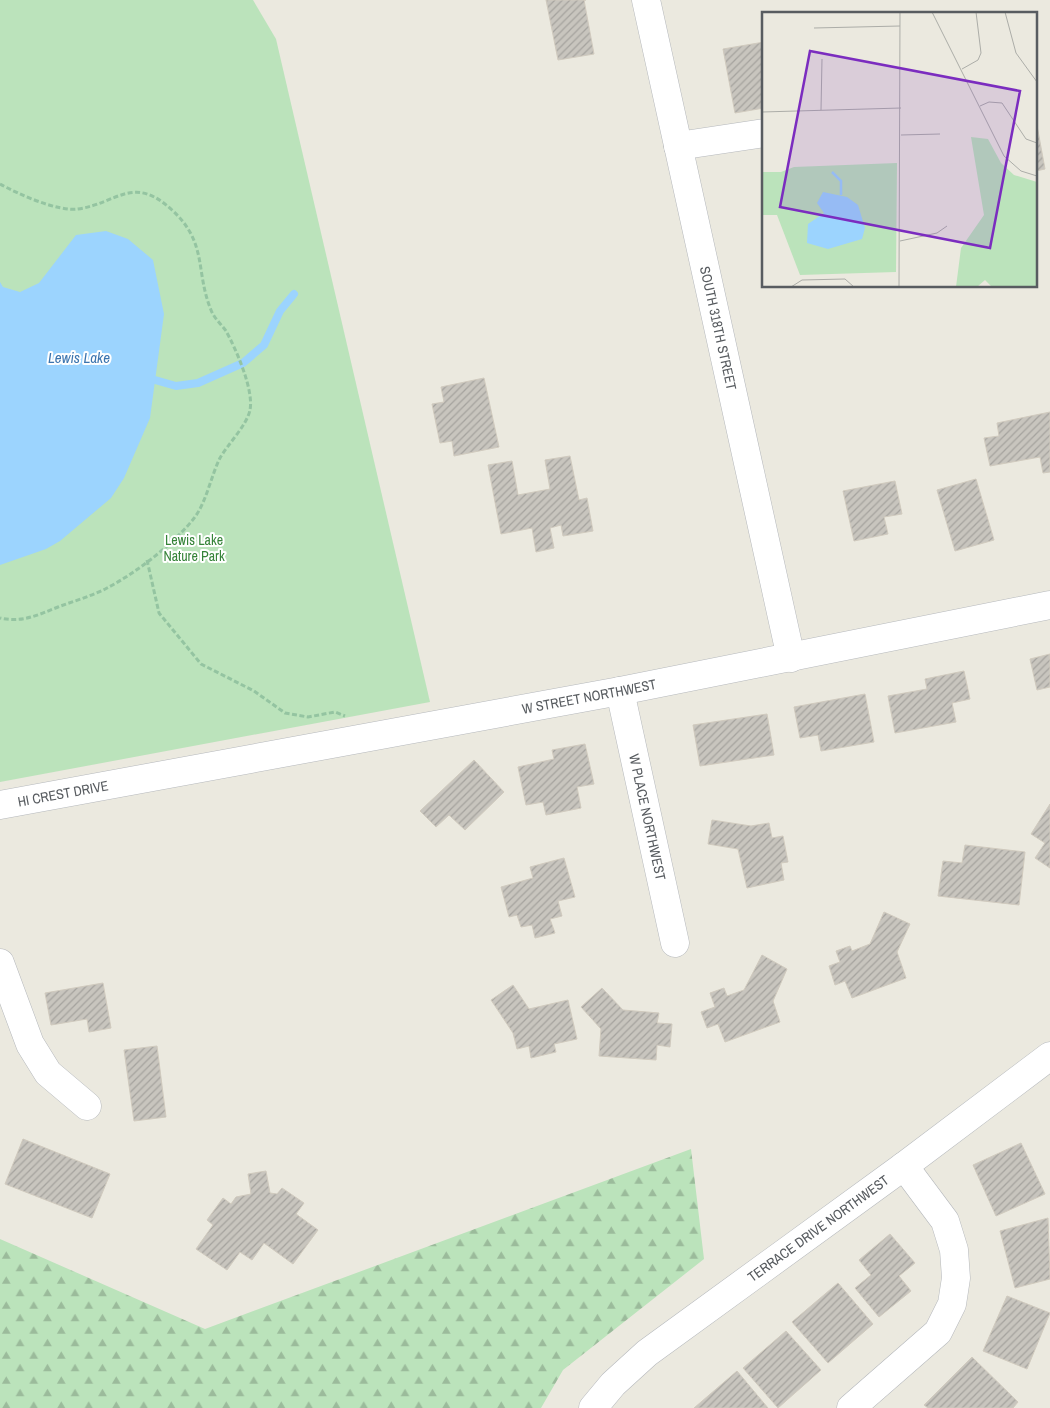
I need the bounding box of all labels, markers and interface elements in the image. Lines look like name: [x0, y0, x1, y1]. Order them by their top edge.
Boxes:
inset map: [762, 12, 1038, 288]
street label: SOUTH 318TH STREET: [696, 264, 741, 392]
water label: Lewis Lake: [48, 347, 110, 368]
park label: Lewis Lake Nature Park: [163, 531, 225, 565]
street label: W STREET NORTHWEST: [520, 675, 658, 718]
street label: W PLACE NORTHWEST: [625, 752, 670, 882]
street label: HI CREST DRIVE: [16, 776, 110, 811]
street label: TERRACE DRIVE NORTHWEST: [744, 1171, 892, 1286]

